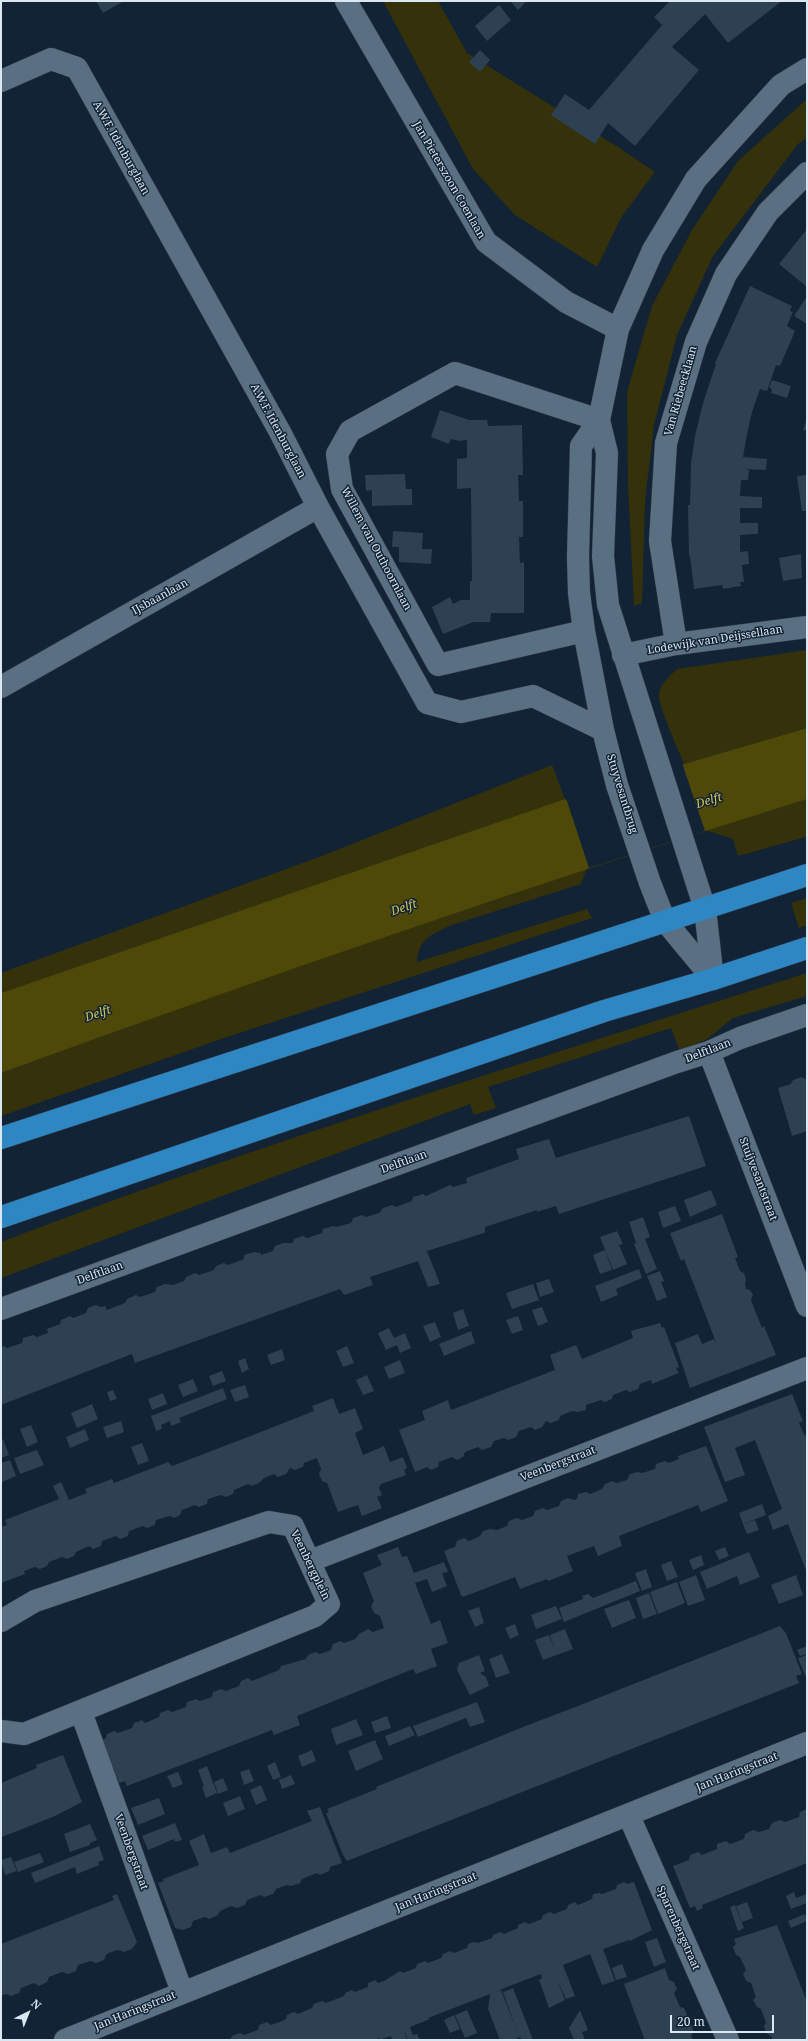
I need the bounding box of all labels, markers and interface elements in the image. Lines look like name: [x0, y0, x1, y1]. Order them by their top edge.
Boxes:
street label: A.W.F. Idenburglaan: [90, 99, 152, 197]
street label: Jan Pieterszoon Coenlaan: [410, 119, 488, 241]
street label: Van Riebeecklaan: [662, 345, 700, 437]
street label: A.W.F. Idenburglaan: [248, 382, 308, 480]
street label: Willem van Outhoornlaan: [338, 485, 414, 613]
street label: IJsbaanlaan: [130, 576, 190, 618]
street label: Lodewijk van Deijssellaan: [646, 623, 784, 657]
street label: Stuyvesantbrug: [604, 753, 640, 835]
water label: Delft: [694, 790, 724, 812]
water label: Delft: [389, 897, 419, 919]
water label: Delft: [83, 1003, 113, 1025]
street label: Delftlaan: [683, 1036, 733, 1066]
street label: Stuijvesantstraat: [736, 1136, 780, 1222]
street label: Delftlaan: [379, 1148, 429, 1176]
street label: Delftlaan: [75, 1259, 125, 1287]
street label: Veenbergstraat: [519, 1444, 597, 1484]
street label: Veenbergplein: [287, 1528, 333, 1602]
street label: Jan Haringstraat: [694, 1750, 780, 1794]
street label: Veenbergstraat: [111, 1812, 151, 1892]
street label: Jan Haringstraat: [393, 1870, 479, 1914]
street label: Sparenbergstraat: [653, 1884, 703, 1972]
street label: Jan Haringstraat: [92, 1989, 178, 2033]
north arrow: [8, 1993, 48, 2033]
text: N: [28, 1995, 45, 2012]
scale bar: [672, 2007, 776, 2033]
text: 20 m: [677, 2013, 705, 2030]

